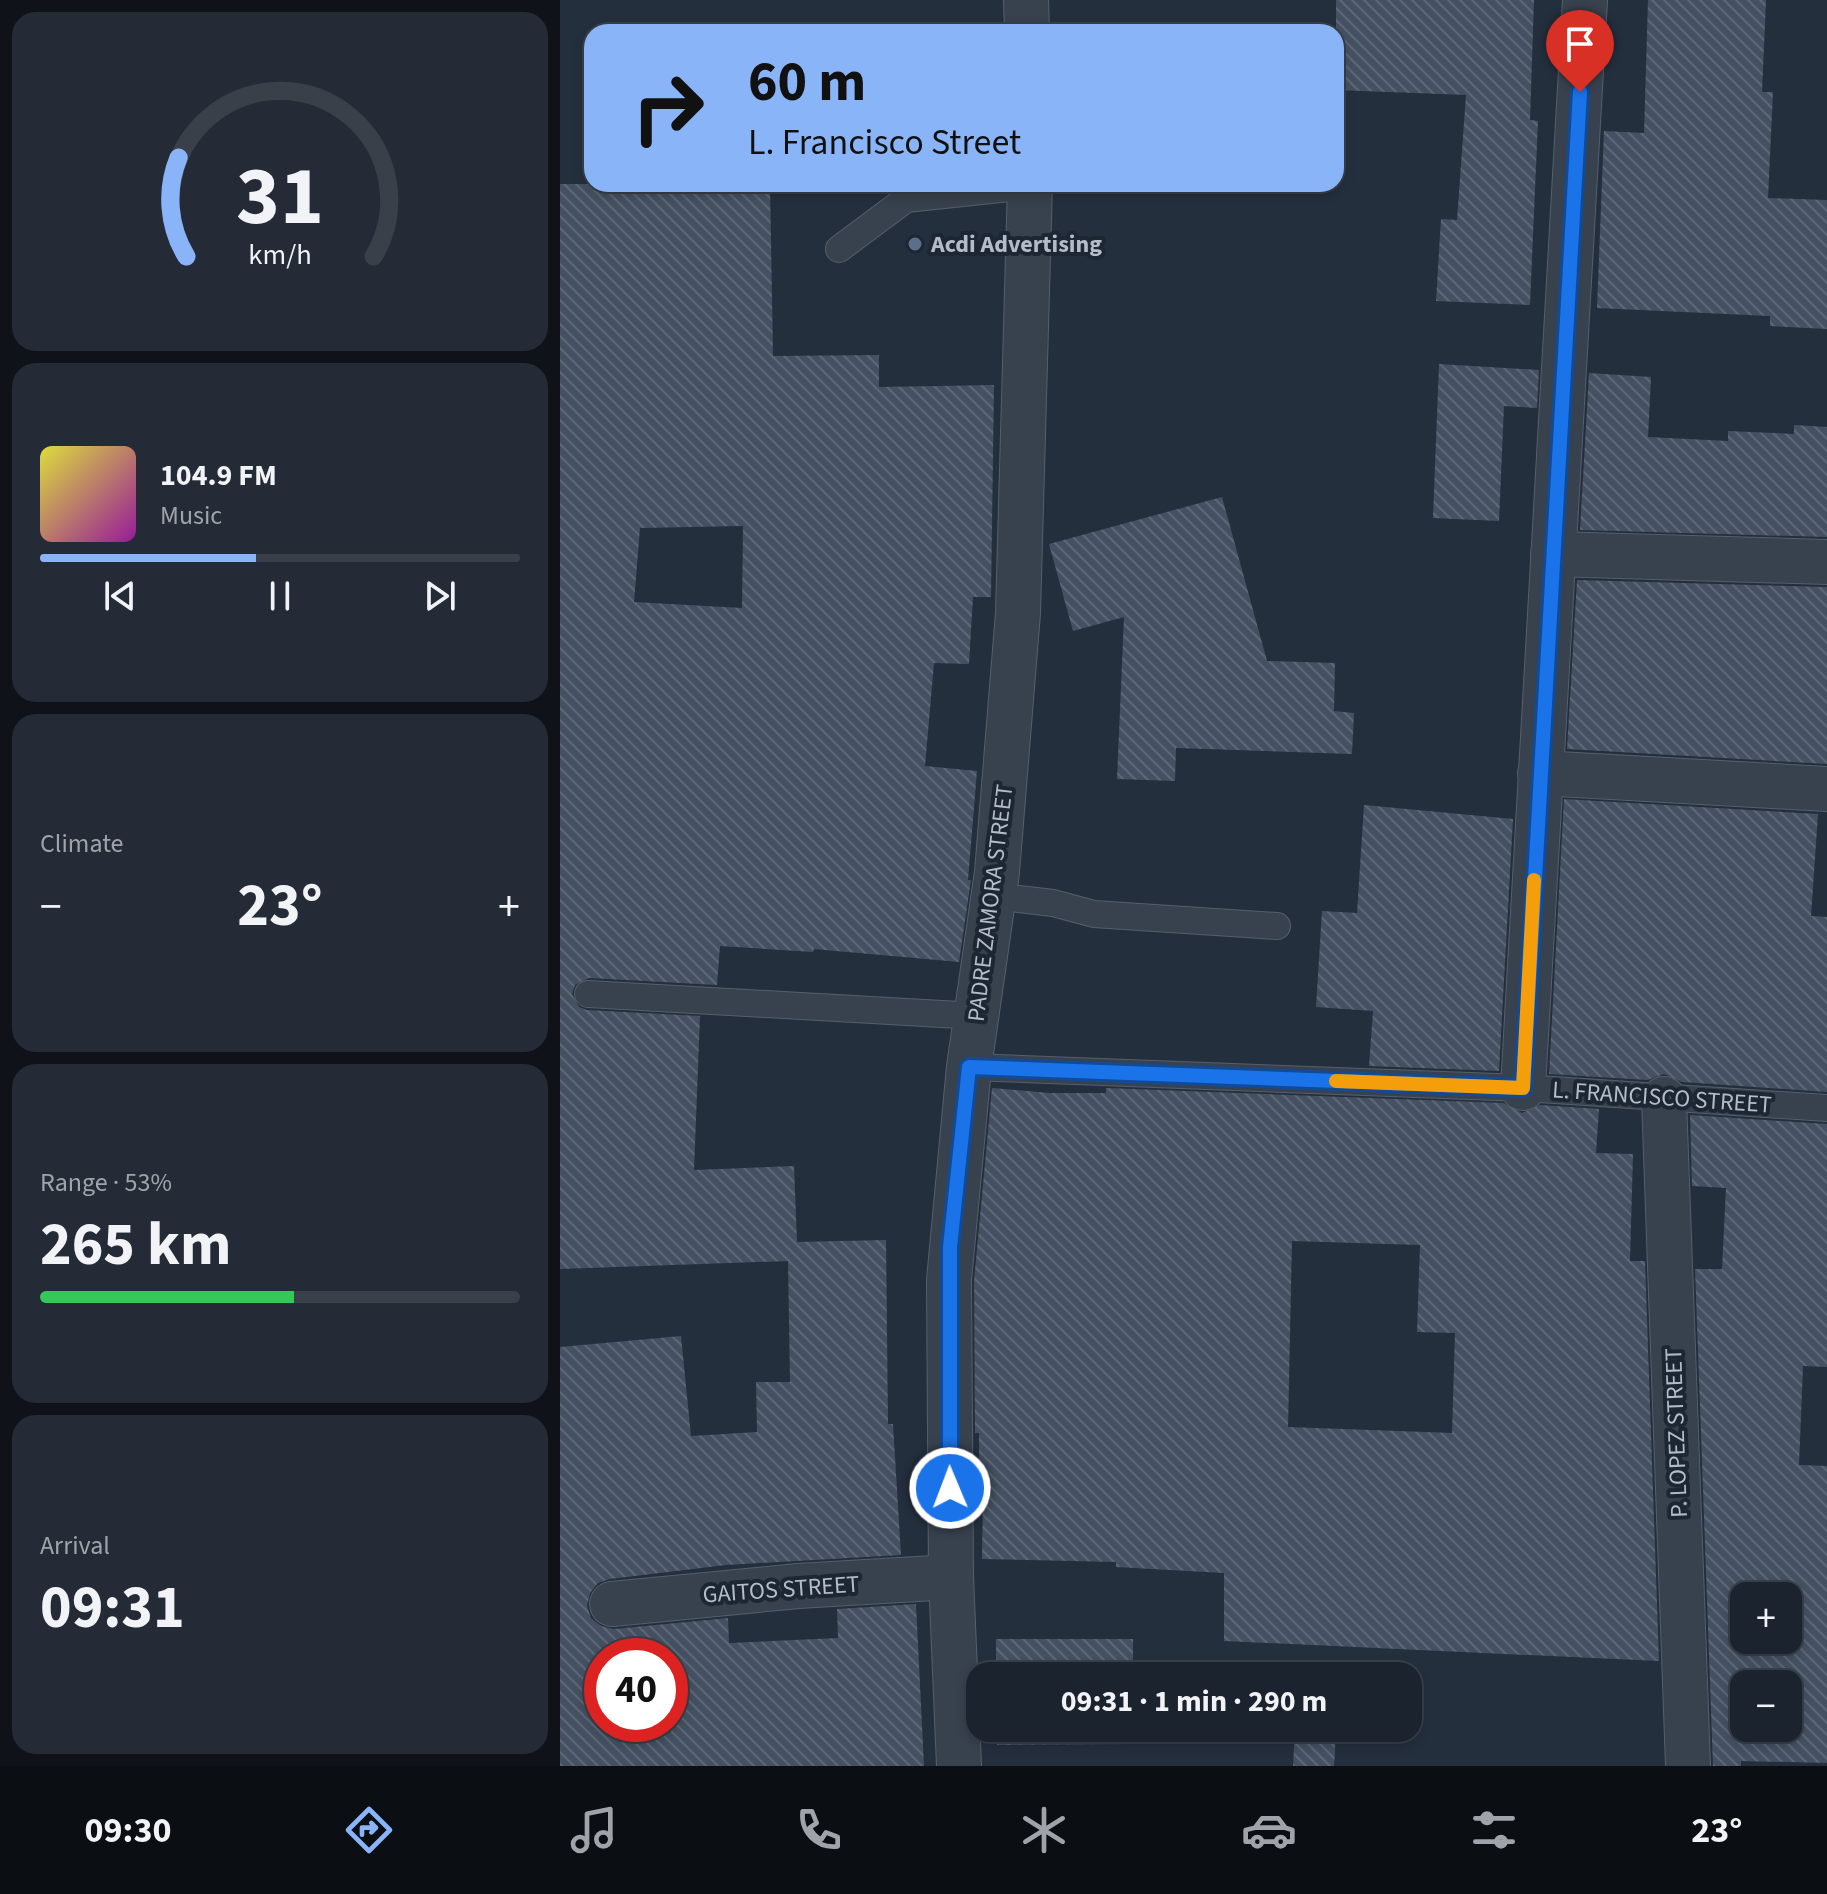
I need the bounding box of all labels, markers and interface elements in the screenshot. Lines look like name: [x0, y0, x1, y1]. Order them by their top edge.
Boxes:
pin: [1546, 10, 1614, 92]
icon: arrive: [1558, 22, 1602, 66]
text: 60 m: [748, 43, 866, 122]
icon: right: [616, 56, 720, 160]
text: L. Francisco Street: [748, 117, 1021, 168]
text: 31: [236, 138, 324, 256]
place label: Acdi Advertising: [930, 227, 1102, 262]
marker: Acdi Advertising: [906, 235, 924, 253]
text: km/h: [248, 236, 312, 276]
text: 104.9 FM: [160, 454, 277, 497]
text: Music: [160, 497, 222, 534]
icon: previous: [98, 574, 142, 618]
icon: pause: [258, 574, 302, 618]
icon: next: [418, 574, 462, 618]
street label: PADRE ZAMORA STREET: [959, 782, 1022, 1024]
text: Climate: [40, 825, 124, 862]
text: 23°: [237, 864, 323, 949]
text: −: [40, 876, 62, 939]
text: +: [498, 876, 520, 939]
street label: L. FRANCISCO STREET: [1551, 1072, 1773, 1123]
text: Range · 53%: [40, 1164, 172, 1201]
text: 265 km: [40, 1203, 231, 1288]
street label: P. LOPEZ STREET: [1656, 1347, 1697, 1518]
position arrow: [908, 1446, 992, 1530]
text: Arrival: [40, 1527, 110, 1564]
text: 09:31: [40, 1566, 185, 1651]
street label: GAITOS STREET: [702, 1567, 861, 1612]
map controls: [1730, 1582, 1802, 1742]
button: +: [1730, 1582, 1802, 1654]
speed limit sign: 40: [584, 1638, 688, 1742]
button: −: [1730, 1670, 1802, 1742]
text: 09:31 · 1 min · 290 m: [1061, 1680, 1327, 1723]
icon: directions: [341, 1802, 397, 1858]
icon: music: [566, 1802, 622, 1858]
icon: phone: [791, 1802, 847, 1858]
icon: climate: [1016, 1802, 1072, 1858]
icon: car: [1241, 1802, 1297, 1858]
icon: filters: [1466, 1802, 1522, 1858]
text: 09:30: [85, 1805, 171, 1856]
text: 23°: [1691, 1805, 1742, 1856]

